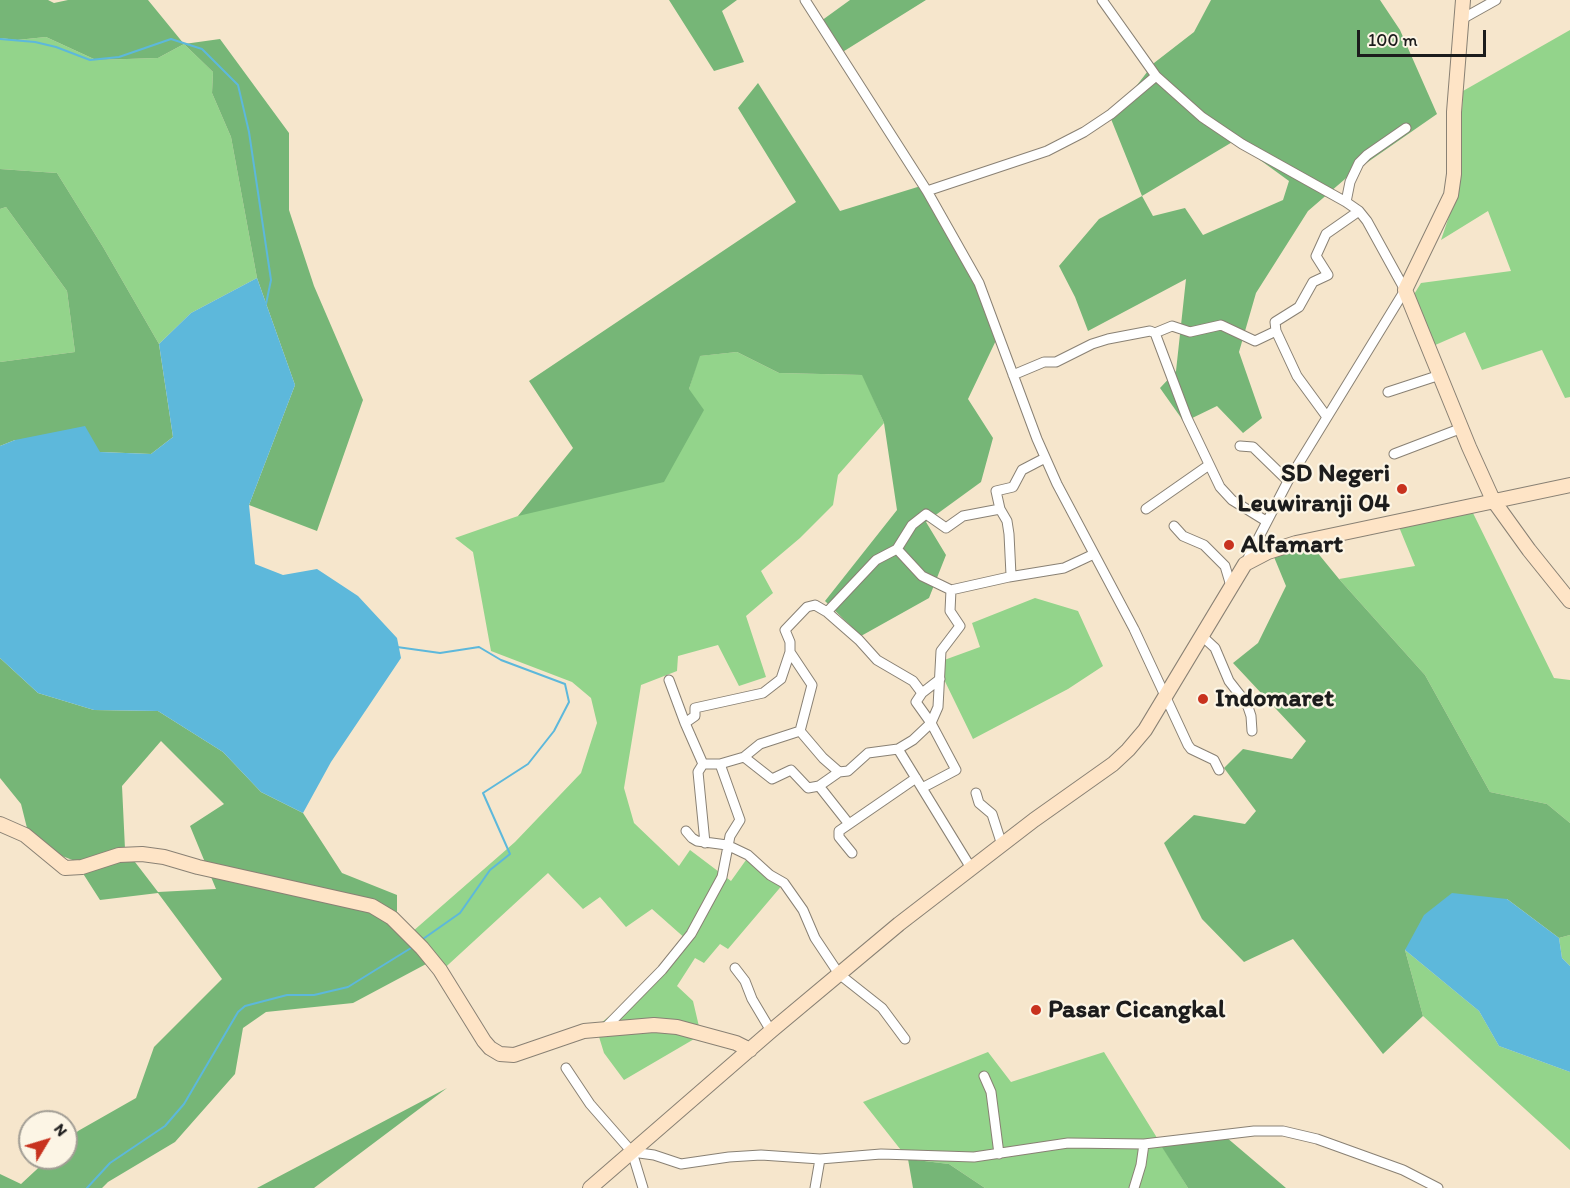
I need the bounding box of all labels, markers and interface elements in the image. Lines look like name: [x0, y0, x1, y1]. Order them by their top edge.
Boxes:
scale bar: [1360, 18, 1489, 56]
text: 100 m: [1368, 29, 1418, 51]
place label: SD Negeri Leuwiranji 04: [1237, 458, 1390, 520]
marker: SD Negeri Leuwiranji 04: [1395, 482, 1409, 496]
place label: Alfamart: [1241, 529, 1343, 561]
marker: Alfamart: [1222, 538, 1236, 552]
place label: Indomaret: [1215, 683, 1334, 715]
marker: Indomaret: [1196, 692, 1210, 706]
place label: Pasar Cicangkal: [1048, 994, 1225, 1026]
marker: Pasar Cicangkal: [1029, 1003, 1043, 1017]
north arrow: [18, 1110, 78, 1170]
text: N: [50, 1120, 72, 1140]

